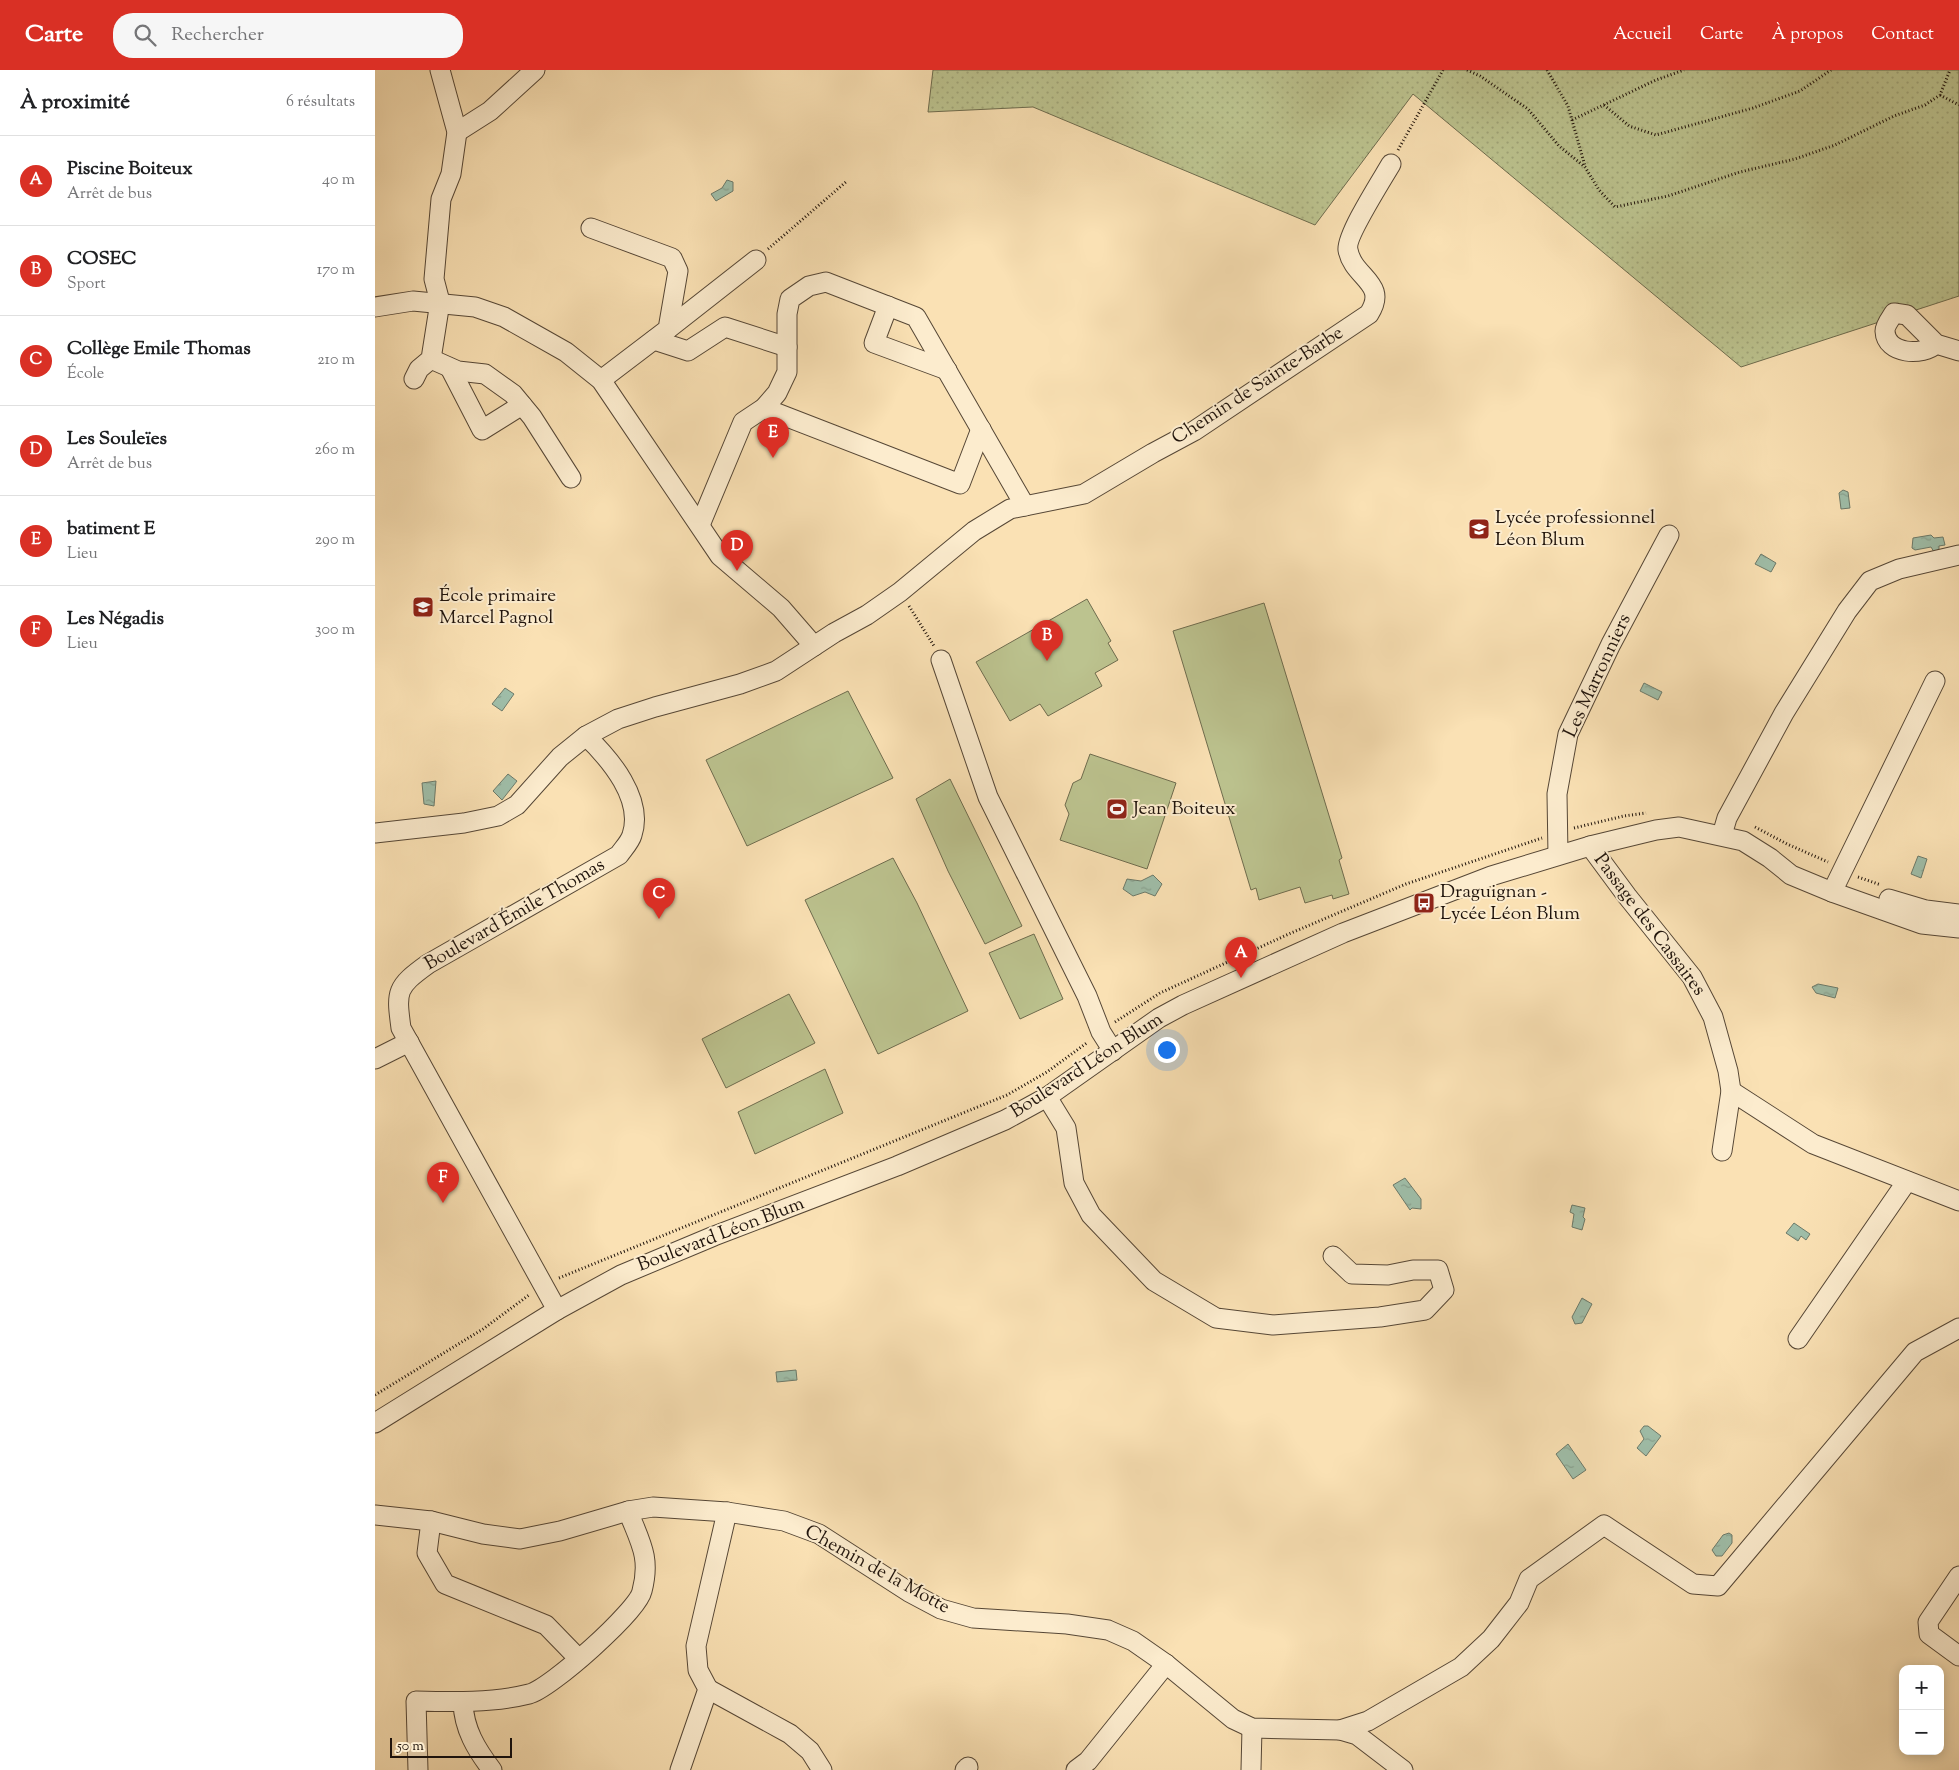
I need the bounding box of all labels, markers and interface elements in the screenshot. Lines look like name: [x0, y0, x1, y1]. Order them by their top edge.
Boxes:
search box: [113, 13, 463, 58]
text: Carte: [25, 18, 83, 52]
icon: search: [131, 21, 159, 49]
text: Rechercher: [171, 22, 264, 49]
text: Accueil: [1613, 22, 1672, 48]
text: Carte: [1700, 22, 1744, 48]
text: À propos: [1772, 22, 1843, 48]
text: Contact: [1871, 22, 1934, 48]
text: À proximité: [20, 88, 130, 118]
text: 6 résultats: [286, 91, 355, 114]
text: Piscine Boiteux: [67, 156, 193, 183]
text: A: [30, 169, 43, 192]
text: 40 m: [322, 169, 355, 192]
text: Arrêt de bus: [67, 183, 152, 206]
text: COSEC: [67, 246, 137, 273]
text: B: [31, 259, 41, 282]
text: 170 m: [317, 259, 355, 282]
text: Sport: [67, 273, 106, 296]
street label: Chemin de Sainte-Barbe: [1167, 320, 1349, 452]
text: Collège Emile Thomas: [67, 336, 251, 363]
text: C: [30, 349, 42, 372]
text: 210 m: [317, 349, 355, 372]
text: École: [67, 363, 104, 386]
pin: E: [757, 417, 789, 458]
text: Les Souleïes: [67, 426, 167, 453]
text: D: [30, 439, 42, 462]
text: 260 m: [314, 439, 355, 462]
text: Arrêt de bus: [67, 453, 152, 476]
place label: Lycée professionnel Léon Blum: [1495, 505, 1655, 554]
text: batiment E: [67, 516, 155, 543]
school or university icon: Lycée professionnel Léon Blum: [1467, 517, 1491, 541]
text: E: [31, 529, 41, 552]
text: 290 m: [315, 529, 355, 552]
pin: D: [721, 530, 753, 571]
text: Lieu: [67, 543, 98, 566]
place label: École primaire Marcel Pagnol: [439, 583, 556, 632]
school or university icon: École primaire Marcel Pagnol: [411, 595, 435, 619]
text: Les Négadis: [67, 606, 164, 633]
street label: Les Marronniers: [1558, 610, 1638, 742]
text: F: [32, 619, 40, 642]
text: 300 m: [315, 619, 355, 642]
pin: B: [1031, 620, 1063, 661]
text: Lieu: [67, 633, 98, 656]
place label: Jean Boiteux: [1132, 796, 1236, 823]
sports icon: Jean Boiteux: [1105, 797, 1129, 821]
street label: Passage des Cassaires: [1586, 848, 1712, 1002]
street label: Boulevard Émile Thomas: [420, 852, 610, 978]
pin: C: [643, 878, 675, 919]
place label: Draguignan - Lycée Léon Blum: [1440, 879, 1580, 928]
bus stop icon: Draguignan - Lycée Léon Blum: [1412, 891, 1436, 915]
pin: A: [1225, 937, 1257, 978]
street label: Boulevard Léon Blum: [1005, 1006, 1169, 1126]
your location: [1154, 1037, 1180, 1063]
pin: F: [427, 1162, 459, 1203]
street label: Boulevard Léon Blum: [634, 1191, 809, 1279]
street label: Chemin de la Motte: [799, 1519, 955, 1621]
map controls: [1899, 1665, 1944, 1755]
button: +: [1899, 1665, 1944, 1710]
button: −: [1899, 1710, 1944, 1755]
scale bar: [390, 1735, 513, 1758]
text: 50 m: [397, 1737, 424, 1757]

